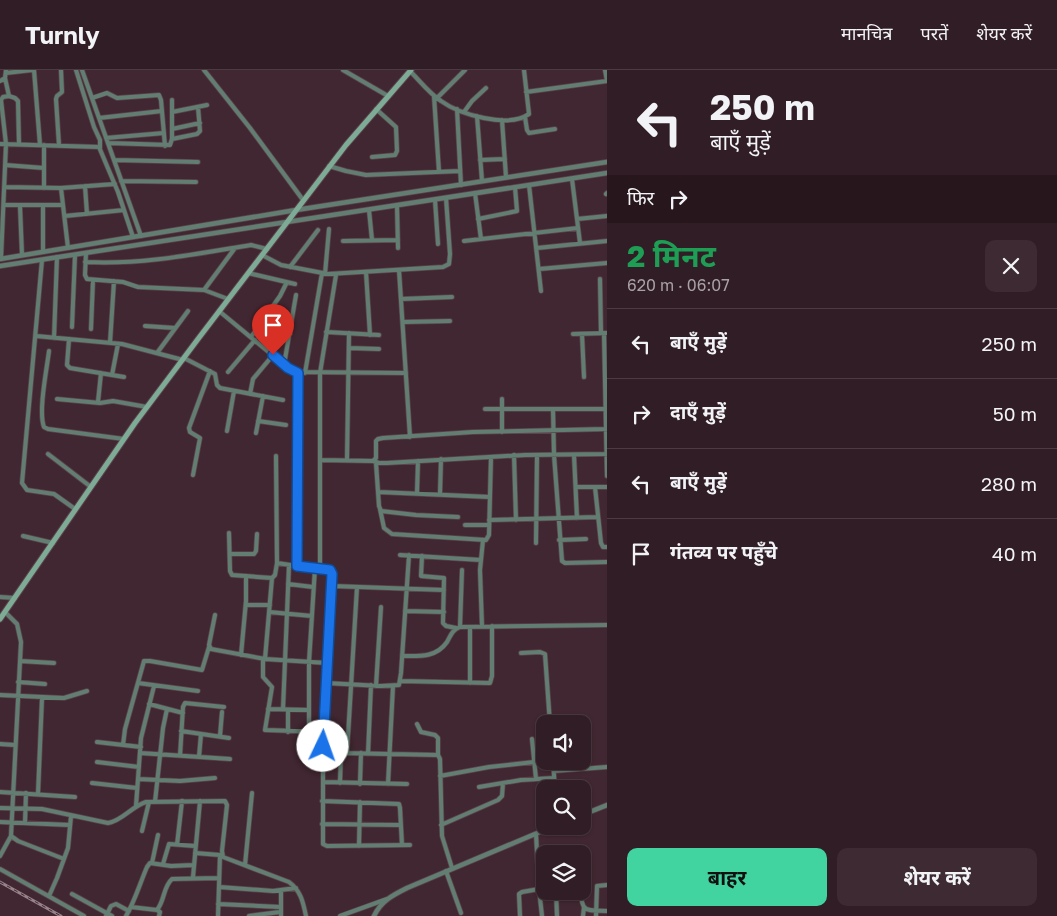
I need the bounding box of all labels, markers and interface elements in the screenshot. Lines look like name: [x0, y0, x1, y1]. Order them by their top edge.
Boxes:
text: Turnly: [25, 20, 100, 49]
text: मानचित्र: [841, 22, 892, 44]
text: परतें: [920, 22, 948, 44]
text: शेयर करें: [976, 22, 1032, 44]
text: 250 m: [710, 86, 815, 128]
icon: left: [627, 90, 692, 155]
text: बाएँ मुड़ें: [710, 128, 771, 155]
icon: right: [664, 185, 692, 213]
text: फिर: [627, 186, 654, 209]
text: 2 मिनट: [627, 238, 716, 274]
button: close: [985, 240, 1037, 292]
text: 620 m · 06:07: [627, 275, 730, 295]
pin: [252, 304, 294, 355]
icon: arrive: [259, 311, 287, 339]
icon: left: [627, 330, 655, 358]
text: बाएँ मुड़ें: [670, 330, 727, 353]
text: 250 m: [982, 332, 1037, 355]
icon: right: [627, 400, 655, 428]
text: दाएँ मुड़ें: [670, 400, 726, 423]
text: 50 m: [993, 402, 1037, 425]
icon: left: [627, 470, 655, 498]
text: बाएँ मुड़ें: [670, 470, 727, 493]
text: 280 m: [981, 472, 1037, 495]
icon: arrive: [627, 540, 655, 568]
text: गंतव्य पर पहुँचे: [670, 540, 777, 563]
text: 40 m: [992, 542, 1037, 565]
map controls: [536, 715, 591, 900]
button: sound: [536, 715, 591, 770]
position arrow: [296, 719, 348, 771]
button: search: [536, 780, 591, 835]
button: layers: [536, 845, 591, 900]
button: बाहर: [627, 848, 827, 906]
button: शेयर करें: [837, 848, 1037, 906]

